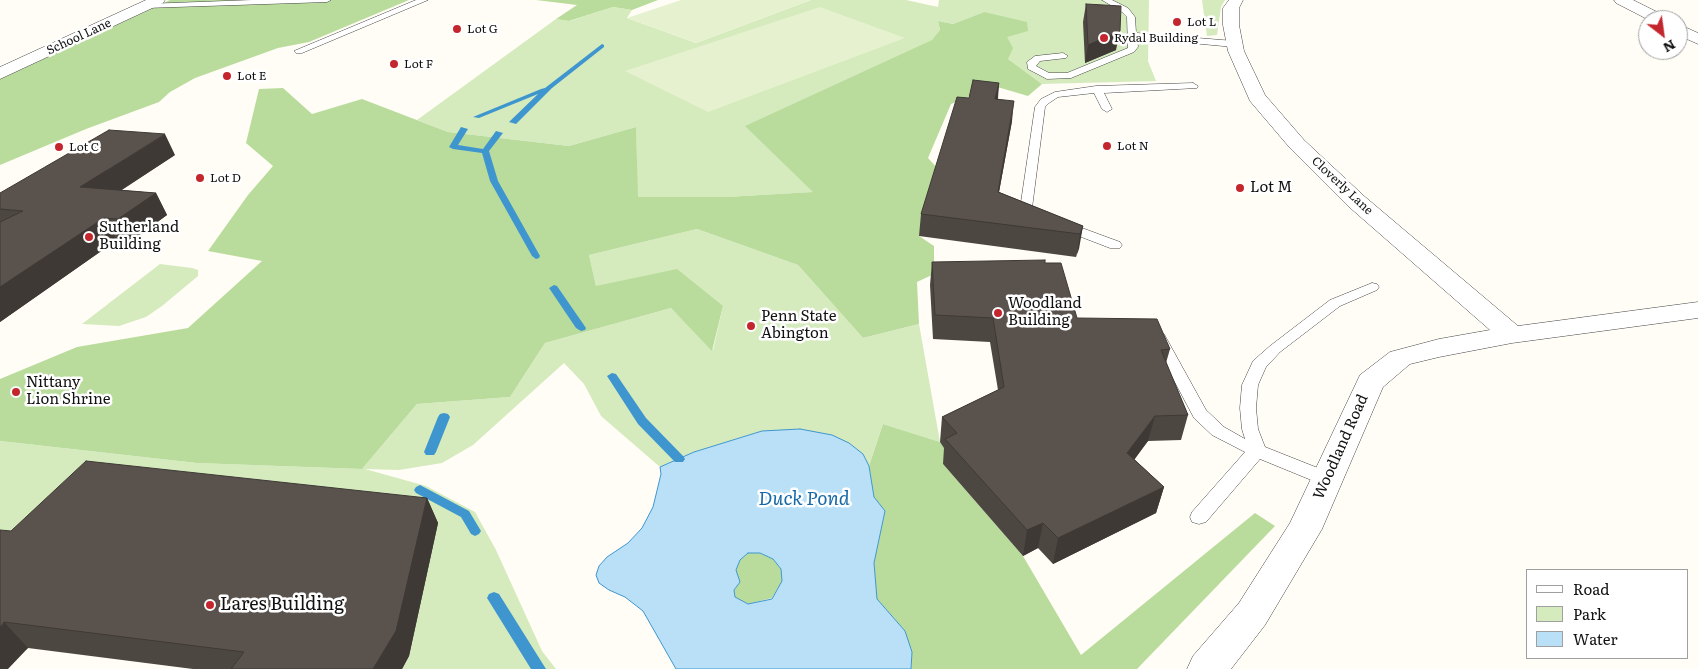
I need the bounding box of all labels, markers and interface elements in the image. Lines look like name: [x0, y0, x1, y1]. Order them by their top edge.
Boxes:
north arrow: [1638, 10, 1688, 60]
place label: Lot L: [1187, 15, 1216, 29]
street label: School Lane: [45, 16, 113, 58]
marker: Lot L: [1171, 16, 1183, 28]
place label: Lot G: [467, 22, 498, 36]
marker: Lot G: [451, 23, 463, 35]
place label: Rydal Building: [1114, 31, 1198, 45]
marker: Rydal Building: [1098, 32, 1110, 44]
text: N: [1660, 36, 1680, 59]
place label: Lot F: [404, 57, 433, 71]
marker: Lot F: [388, 58, 400, 70]
place label: Lot E: [237, 69, 266, 83]
marker: Lot E: [221, 70, 233, 82]
place label: Lot N: [1117, 139, 1149, 153]
place label: Lot C: [69, 140, 99, 154]
marker: Lot N: [1101, 140, 1113, 152]
marker: Lot C: [53, 141, 65, 153]
street label: Cloverly Lane: [1308, 154, 1376, 218]
place label: Lot D: [210, 171, 241, 185]
marker: Lot D: [194, 172, 206, 184]
place label: Lot M: [1250, 179, 1292, 197]
marker: Lot M: [1234, 182, 1246, 194]
place label: Sutherland Building: [99, 219, 179, 254]
marker: Sutherland Building: [83, 231, 95, 243]
place label: Woodland Building: [1008, 295, 1082, 330]
marker: Woodland Building: [992, 307, 1004, 319]
place label: Penn State Abington: [761, 308, 837, 343]
marker: Penn State Abington: [745, 320, 757, 332]
place label: Nittany Lion Shrine: [26, 374, 111, 409]
marker: Nittany Lion Shrine: [10, 386, 22, 398]
street label: Woodland Road: [1310, 392, 1372, 502]
water label: Duck Pond: [758, 488, 850, 510]
legend: [1526, 569, 1688, 659]
text: Road: [1573, 577, 1609, 600]
place label: Lares Building: [220, 594, 344, 616]
marker: Lares Building: [204, 599, 216, 611]
text: Park: [1573, 602, 1606, 625]
text: Water: [1573, 627, 1618, 650]

